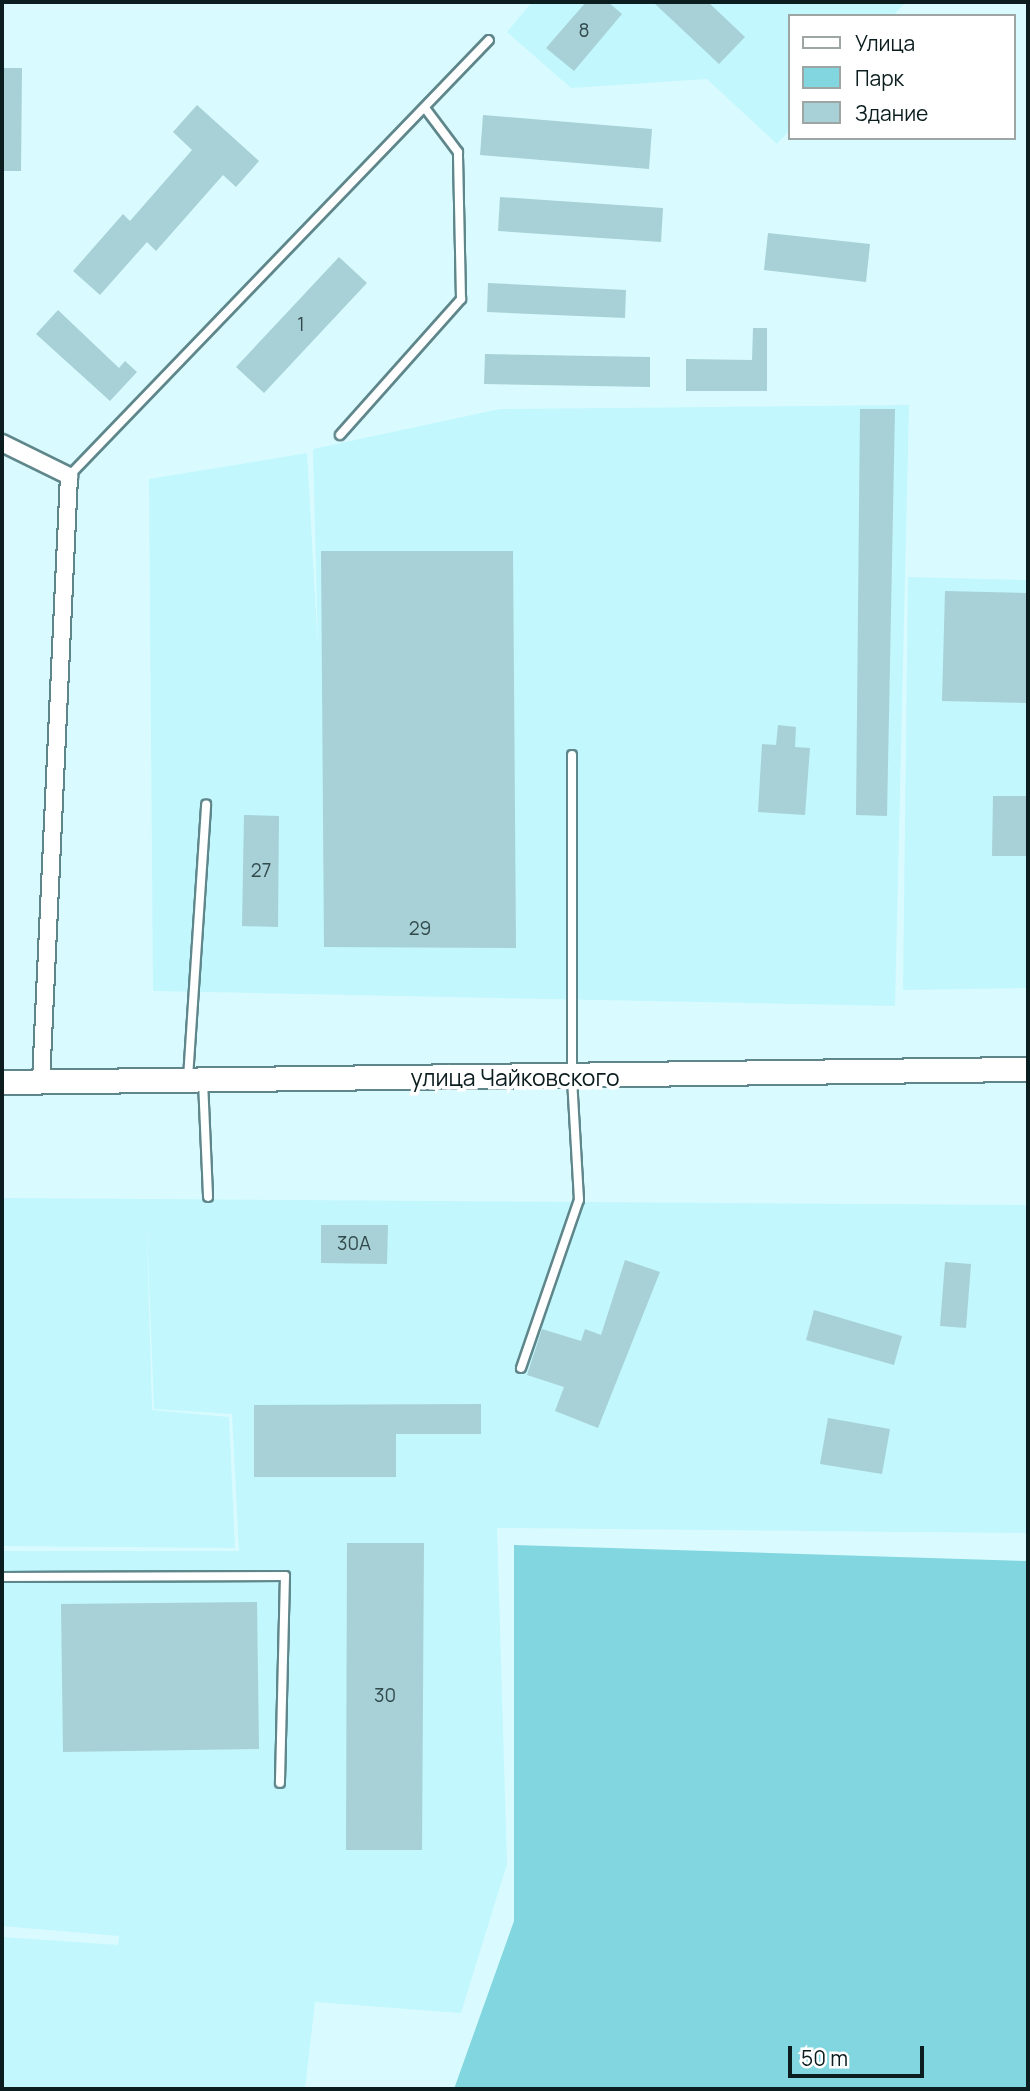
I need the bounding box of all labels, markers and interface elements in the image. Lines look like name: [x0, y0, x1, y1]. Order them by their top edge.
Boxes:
legend: [788, 14, 1016, 140]
house number: 8: [578, 20, 590, 42]
text: Улица: [855, 29, 915, 57]
text: Парк: [855, 64, 904, 92]
text: Здание: [855, 99, 928, 127]
house number: 1: [297, 314, 305, 336]
house number: 27: [251, 860, 271, 882]
house number: 29: [409, 918, 431, 940]
street label: улица Чайковского: [411, 1063, 619, 1091]
house number: 30А: [337, 1233, 371, 1255]
house number: 30: [374, 1685, 396, 1707]
scale bar: [792, 2032, 928, 2076]
text: 50 m: [801, 2044, 848, 2072]

